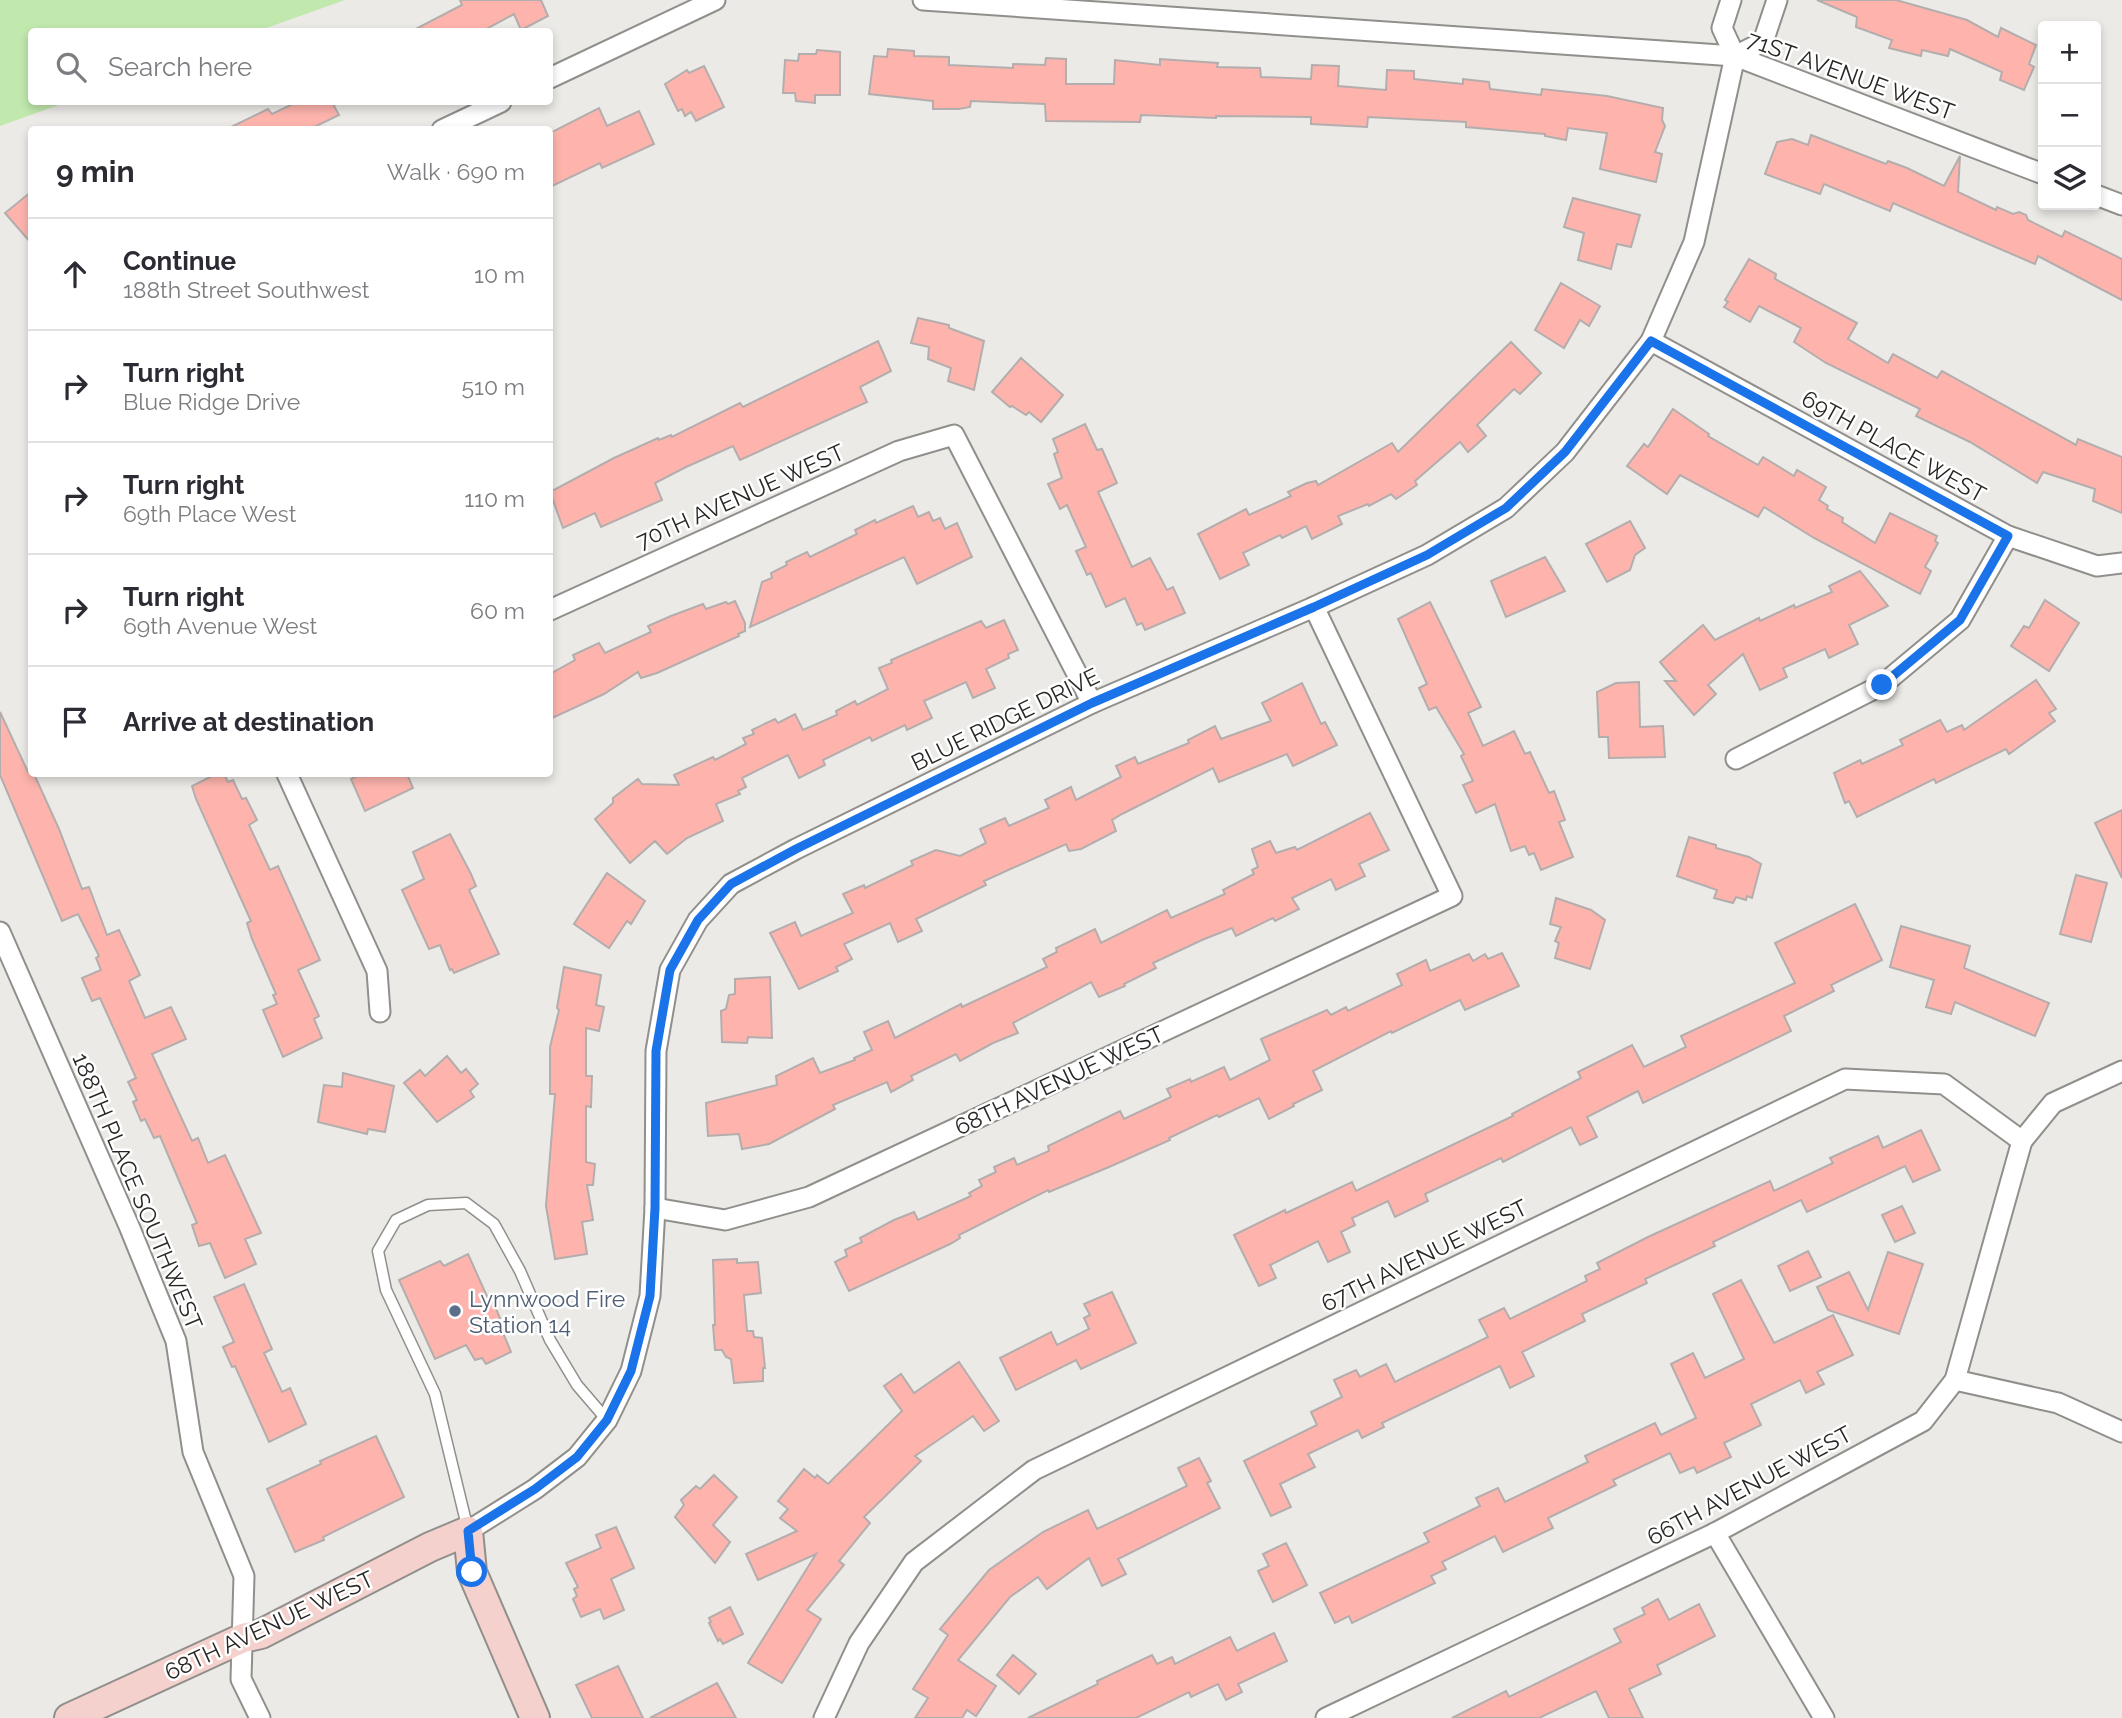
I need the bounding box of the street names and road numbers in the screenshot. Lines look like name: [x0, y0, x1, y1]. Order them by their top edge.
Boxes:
street label: 71ST AVENUE WEST: [1744, 25, 1958, 125]
street label: 69TH PLACE WEST: [1797, 384, 1991, 508]
street label: 70TH AVENUE WEST: [632, 438, 848, 554]
street label: BLUE RIDGE DRIVE: [907, 662, 1103, 776]
street label: 68TH AVENUE WEST: [950, 1020, 1168, 1140]
street label: 188TH PLACE SOUTHWEST: [67, 1049, 209, 1333]
street label: 67TH AVENUE WEST: [1317, 1193, 1531, 1317]
street label: 66TH AVENUE WEST: [1642, 1420, 1856, 1550]
street label: 68TH AVENUE WEST: [160, 1565, 378, 1685]

